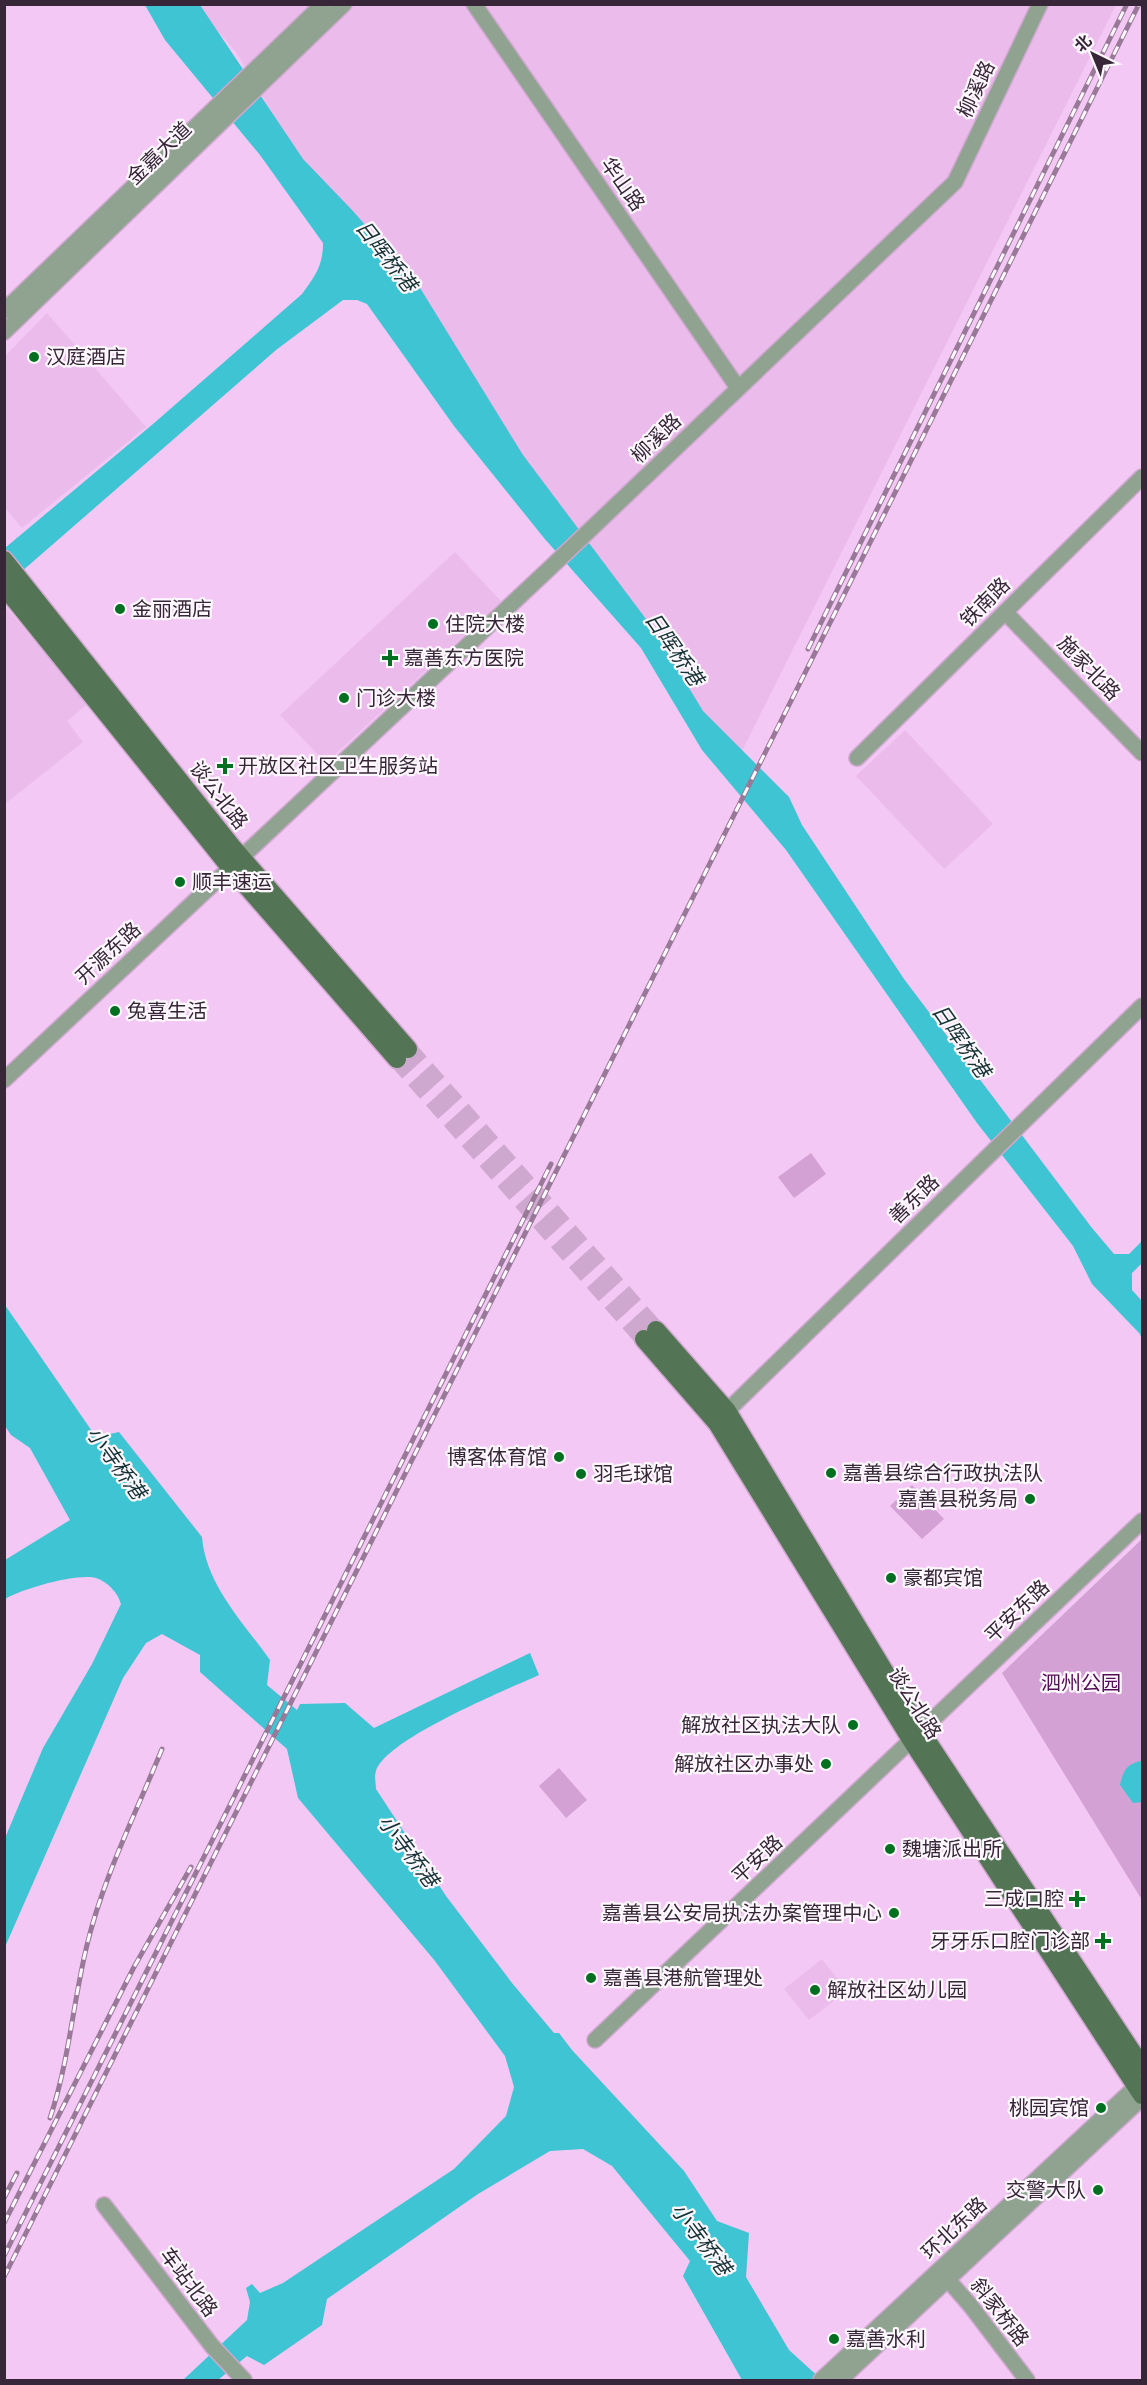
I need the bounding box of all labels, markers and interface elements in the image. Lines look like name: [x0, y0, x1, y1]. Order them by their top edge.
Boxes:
north arrow: [1063, 24, 1123, 84]
text: 北: [1071, 31, 1095, 56]
street label: 柳溪路: [952, 57, 1000, 121]
street label: 金嘉大道: [122, 117, 196, 189]
street label: 华山路: [596, 153, 650, 215]
water label: 日晖桥港: [351, 216, 423, 299]
place label: 汉庭酒店: [46, 345, 126, 369]
marker: 汉庭酒店: [27, 350, 41, 364]
street label: 柳溪路: [626, 409, 686, 467]
street label: 铁南路: [955, 572, 1015, 632]
place label: 金丽酒店: [132, 597, 212, 621]
marker: 金丽酒店: [113, 602, 127, 616]
water label: 日晖桥港: [640, 608, 710, 693]
place label: 住院大楼: [445, 612, 525, 636]
marker: 住院大楼: [426, 617, 440, 631]
street label: 施家北路: [1053, 631, 1125, 705]
place label: 嘉善东方医院: [404, 646, 524, 670]
marker: 嘉善东方医院: [381, 649, 399, 667]
place label: 门诊大楼: [356, 686, 436, 710]
marker: 门诊大楼: [337, 691, 351, 705]
place label: 开放区社区卫生服务站: [238, 754, 438, 778]
street label: 谈公北路: [185, 756, 253, 834]
marker: 开放区社区卫生服务站: [216, 757, 234, 775]
place label: 顺丰速运: [192, 870, 272, 894]
marker: 顺丰速运: [173, 875, 187, 889]
street label: 开源东路: [71, 917, 145, 989]
place label: 兔喜生活: [127, 999, 207, 1023]
water label: 日晖桥港: [927, 1000, 997, 1085]
marker: 兔喜生活: [108, 1004, 122, 1018]
street label: 善东路: [884, 1170, 944, 1228]
water label: 小寺桥港: [82, 1422, 152, 1506]
place label: 博客体育馆: [447, 1445, 547, 1469]
marker: 博客体育馆: [552, 1450, 566, 1464]
place label: 嘉善县综合行政执法队: [843, 1461, 1043, 1485]
place label: 羽毛球馆: [593, 1462, 673, 1486]
marker: 嘉善县综合行政执法队: [824, 1466, 838, 1480]
marker: 羽毛球馆: [574, 1467, 588, 1481]
place label: 嘉善县税务局: [898, 1487, 1018, 1511]
marker: 嘉善县税务局: [1023, 1492, 1037, 1506]
place label: 豪都宾馆: [903, 1566, 983, 1590]
marker: 豪都宾馆: [884, 1571, 898, 1585]
street label: 平安东路: [980, 1575, 1054, 1647]
street label: 谈公北路: [884, 1663, 946, 1743]
park label: 泗州公园: [1041, 1671, 1121, 1695]
place label: 解放社区执法大队: [681, 1713, 841, 1737]
marker: 解放社区执法大队: [846, 1718, 860, 1732]
place label: 解放社区办事处: [674, 1752, 814, 1776]
marker: 解放社区办事处: [819, 1757, 833, 1771]
water label: 小寺桥港: [373, 1810, 445, 1894]
street label: 平安路: [727, 1830, 787, 1888]
place label: 魏塘派出所: [902, 1837, 1002, 1861]
marker: 魏塘派出所: [883, 1842, 897, 1856]
place label: 三成口腔: [984, 1887, 1064, 1911]
marker: 三成口腔: [1068, 1890, 1086, 1908]
place label: 嘉善县公安局执法办案管理中心: [602, 1901, 882, 1925]
marker: 嘉善县公安局执法办案管理中心: [887, 1906, 901, 1920]
place label: 牙牙乐口腔门诊部: [930, 1929, 1090, 1953]
marker: 牙牙乐口腔门诊部: [1094, 1932, 1112, 1950]
place label: 嘉善县港航管理处: [603, 1966, 763, 1990]
marker: 嘉善县港航管理处: [584, 1971, 598, 1985]
place label: 解放社区幼儿园: [827, 1978, 967, 2002]
marker: 解放社区幼儿园: [808, 1983, 822, 1997]
place label: 桃园宾馆: [1009, 2096, 1089, 2120]
marker: 桃园宾馆: [1094, 2101, 1108, 2115]
place label: 交警大队: [1006, 2178, 1086, 2202]
marker: 交警大队: [1091, 2183, 1105, 2197]
street label: 环北东路: [917, 2192, 991, 2264]
water label: 小寺桥港: [666, 2198, 738, 2282]
street label: 车站北路: [155, 2243, 223, 2321]
street label: 斜家桥路: [966, 2273, 1034, 2351]
place label: 嘉善水利: [846, 2327, 926, 2351]
marker: 嘉善水利: [827, 2332, 841, 2346]

